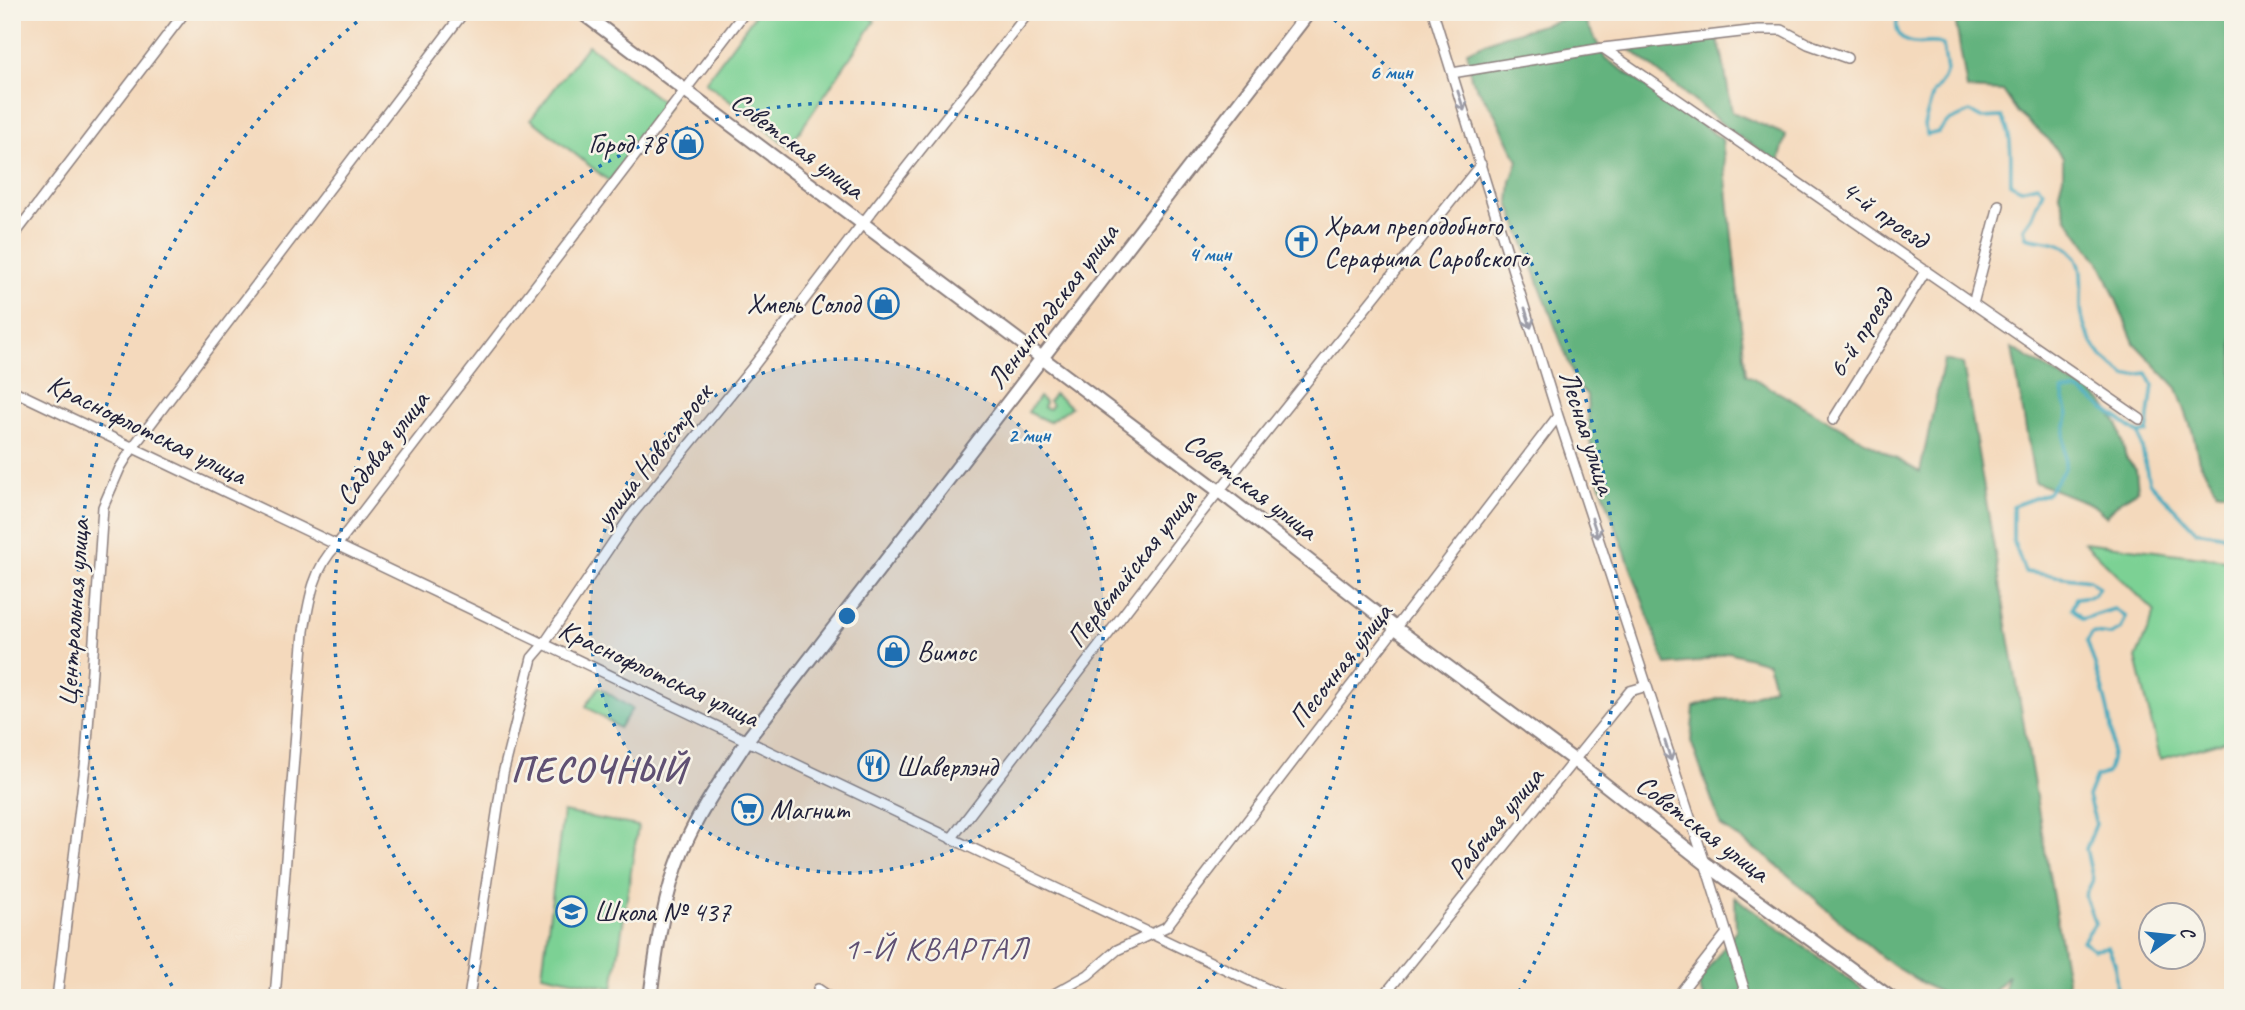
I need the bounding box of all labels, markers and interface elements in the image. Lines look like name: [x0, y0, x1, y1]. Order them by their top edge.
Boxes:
text: 6 мин: [1369, 59, 1414, 85]
street label: Советская улица: [724, 83, 873, 208]
one-way arrow: [1455, 89, 1468, 111]
place label: Город 78: [588, 126, 667, 161]
shop icon: Город 78: [671, 126, 705, 160]
street label: 4-й проезд: [1835, 171, 1938, 258]
place label: Храм преподобного Серафима Саровского: [1324, 208, 1531, 275]
street label: Ленинградская улица: [978, 215, 1127, 396]
church icon: Храм преподобного Серафима Саровского: [1284, 224, 1318, 258]
text: 4 мин: [1189, 241, 1233, 267]
street label: 6-й проезд: [1819, 279, 1903, 384]
place label: Хмель Солод: [747, 286, 863, 321]
shop icon: Хмель Солод: [866, 286, 900, 320]
one-way arrow: [1522, 307, 1535, 329]
street label: Краснофлотская улица: [42, 366, 254, 493]
street label: Лесная улица: [1552, 366, 1625, 501]
street label: улица Новостроек: [585, 375, 721, 535]
street label: Садовая улица: [328, 382, 437, 512]
text: 2 мин: [1008, 422, 1052, 448]
street label: Советская улица: [1177, 424, 1326, 549]
street label: Первомайская улица: [1058, 480, 1205, 654]
street label: Центральная улица: [49, 516, 97, 708]
one-way arrow: [1590, 516, 1602, 538]
street label: Песочная улица: [1281, 594, 1401, 734]
centre of rings: [835, 604, 859, 628]
street label: Краснофлотская улица: [553, 611, 766, 735]
shop icon: Вимос: [877, 634, 911, 668]
place label: Вимос: [917, 634, 977, 669]
one-way arrow: [1663, 739, 1675, 761]
district label: ПЕСОЧНЫЙ: [511, 747, 691, 792]
restaurant icon: Шаверлэнд: [856, 749, 890, 783]
place label: Шаверлэнд: [896, 749, 1000, 784]
street label: Рабочая улица: [1439, 759, 1552, 886]
street label: Советская улица: [1629, 766, 1778, 891]
supermarket icon: Магнит: [730, 792, 764, 826]
place label: Магнит: [770, 792, 851, 827]
school or university icon: Школа № 437: [554, 894, 588, 928]
place label: Школа № 437: [594, 894, 732, 929]
north arrow: [2136, 902, 2206, 972]
text: С: [2175, 924, 2201, 942]
district label: 1-Й КВАРТАЛ: [844, 928, 1031, 969]

